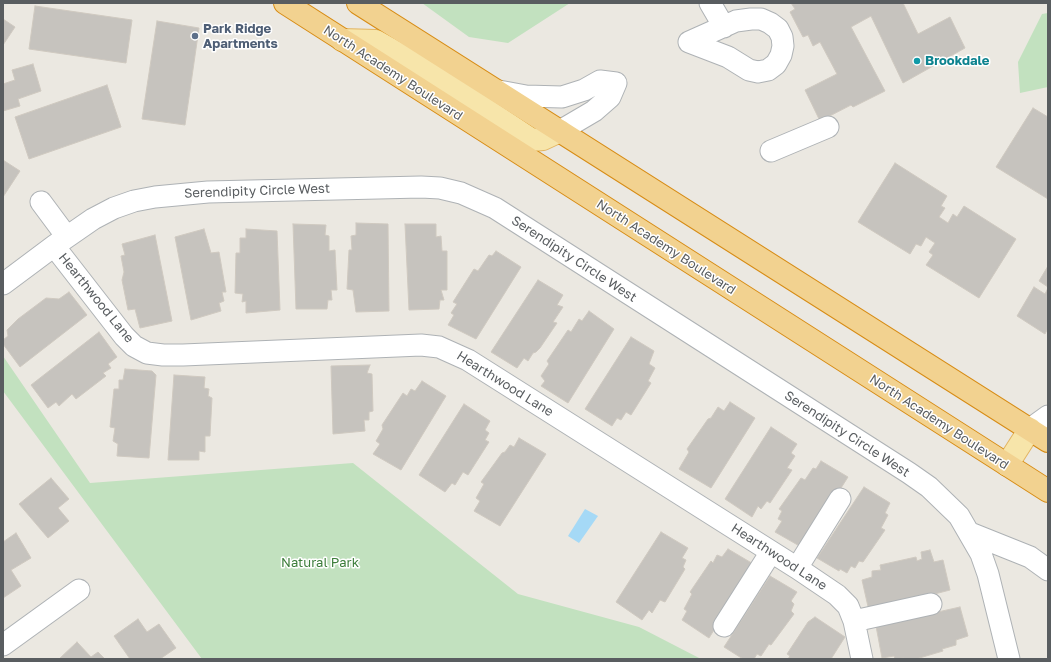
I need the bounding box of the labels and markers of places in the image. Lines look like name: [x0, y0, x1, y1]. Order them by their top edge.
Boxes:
place label: Park Ridge Apartments: [203, 21, 278, 52]
marker: Park Ridge Apartments: [190, 31, 200, 41]
place label: Brookdale: [925, 53, 989, 69]
marker: Brookdale: [912, 56, 922, 66]

